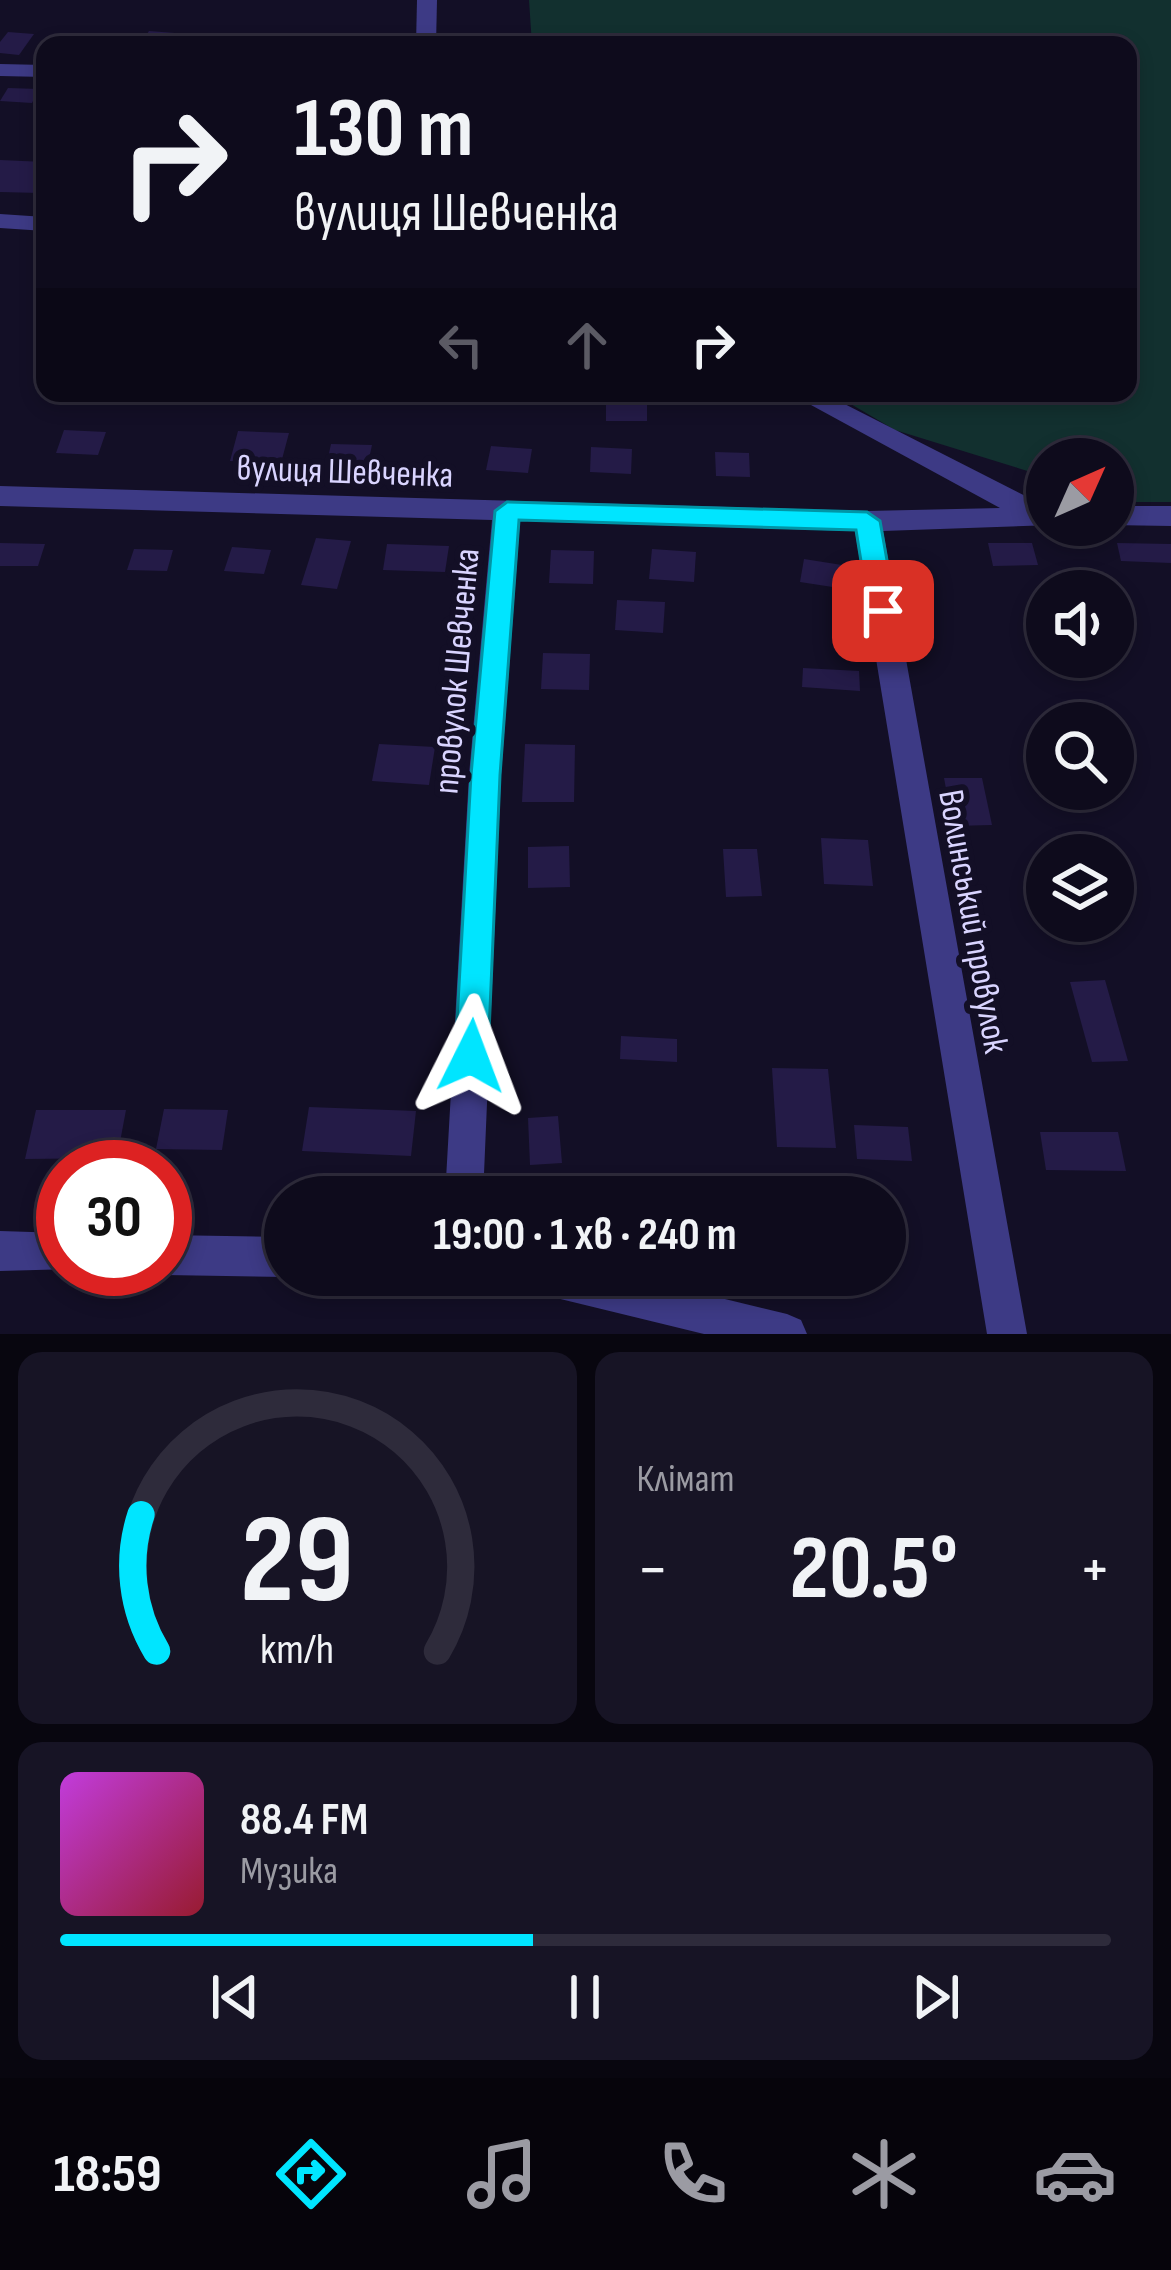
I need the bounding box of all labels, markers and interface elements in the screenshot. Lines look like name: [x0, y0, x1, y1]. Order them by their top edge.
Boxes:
text: 130 m: [294, 79, 473, 180]
icon: right: [96, 84, 252, 240]
text: вулиця Шевченка: [294, 181, 619, 246]
icon: left: [428, 312, 494, 378]
icon: ahead: [554, 312, 620, 378]
icon: right: [680, 312, 746, 378]
north arrow: [1026, 438, 1134, 546]
map controls: [1026, 438, 1134, 942]
street label: вулиця Шевченка: [236, 447, 454, 498]
street label: провулок Шевченка: [425, 547, 490, 796]
pin: [832, 560, 934, 662]
button: sound: [1026, 570, 1134, 678]
icon: arrive: [850, 578, 916, 644]
button: search: [1026, 702, 1134, 810]
street label: Волинський провулок: [928, 786, 1017, 1057]
button: layers: [1026, 834, 1134, 942]
position arrow: [408, 993, 534, 1119]
speed limit sign: 30: [36, 1140, 192, 1296]
text: 19:00 · 1 хв · 240 m: [433, 1208, 737, 1263]
text: Клімат: [637, 1456, 735, 1503]
text: 29: [240, 1488, 354, 1637]
text: 20.5°: [790, 1516, 958, 1624]
text: −: [637, 1531, 669, 1610]
text: +: [1079, 1531, 1111, 1610]
text: km/h: [260, 1624, 334, 1676]
text: 88.4 FM: [240, 1793, 368, 1848]
text: Музика: [240, 1848, 338, 1895]
icon: previous: [202, 1964, 268, 2030]
icon: pause: [552, 1964, 618, 2030]
icon: next: [903, 1964, 969, 2030]
icon: directions: [269, 2132, 353, 2216]
icon: music: [460, 2132, 544, 2216]
icon: phone: [651, 2132, 735, 2216]
icon: climate: [842, 2132, 926, 2216]
icon: car: [1033, 2132, 1117, 2216]
text: 18:59: [54, 2142, 162, 2207]

